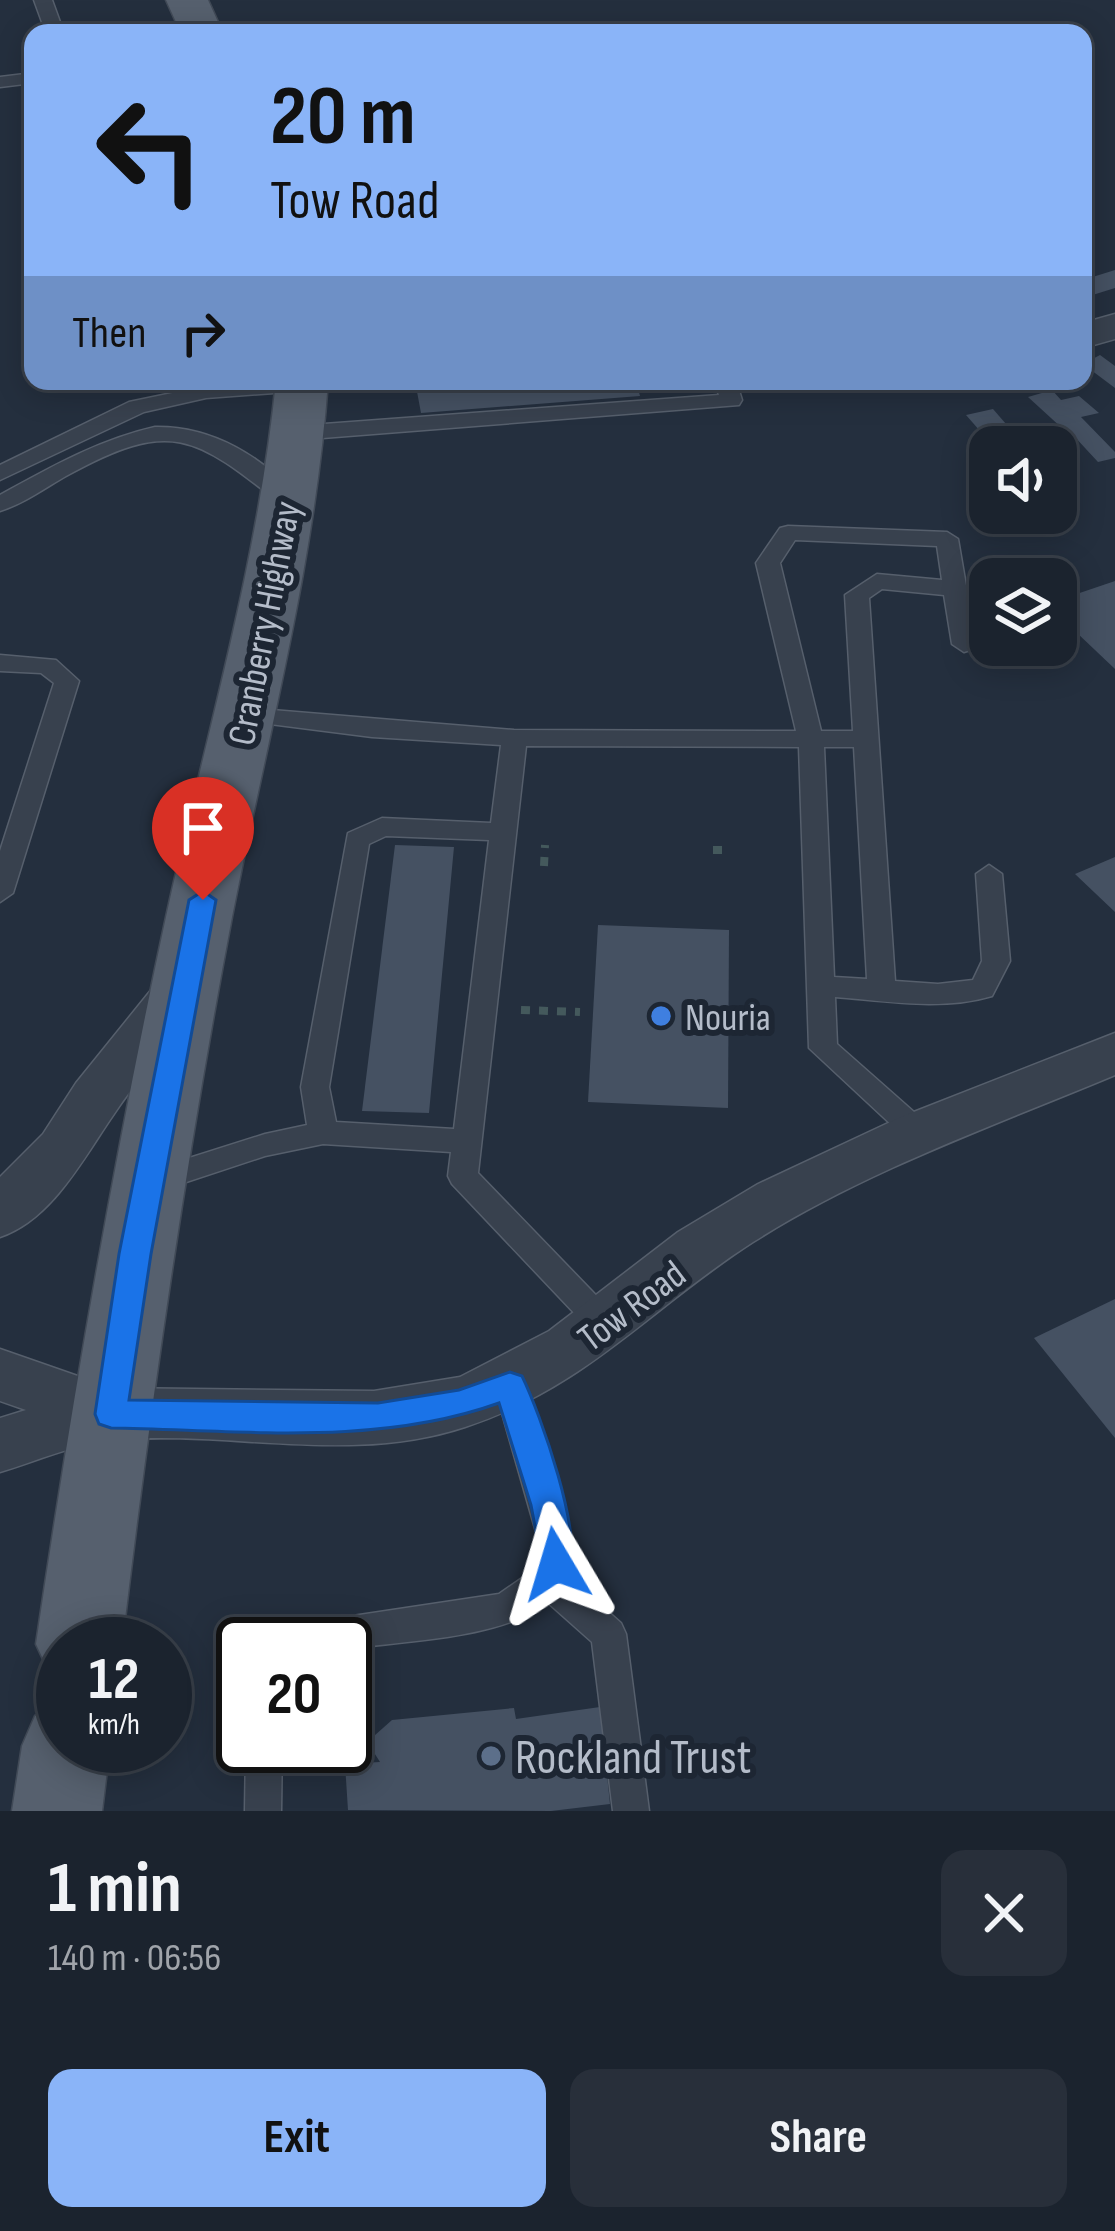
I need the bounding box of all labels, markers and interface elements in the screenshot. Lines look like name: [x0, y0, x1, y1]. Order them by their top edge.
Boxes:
text: 20 m: [270, 67, 416, 168]
icon: left: [72, 72, 228, 228]
text: Tow Road: [270, 169, 439, 234]
icon: right: [170, 300, 236, 366]
text: Then: [72, 306, 146, 361]
map controls: [969, 426, 1077, 666]
button: sound: [969, 426, 1077, 534]
street label: Cranberry Highway: [219, 498, 312, 749]
button: layers: [969, 558, 1077, 666]
pin: [152, 777, 254, 900]
icon: arrive: [170, 795, 236, 861]
place label: Nouria: [685, 995, 771, 1042]
marker: Nouria: [648, 1003, 674, 1029]
street label: Tow Road: [570, 1251, 696, 1363]
position arrow: [493, 1501, 619, 1627]
speed limit sign: 20: [216, 1617, 372, 1773]
text: 12: [89, 1644, 139, 1716]
text: km/h: [88, 1707, 140, 1743]
place label: Rockland Trust: [515, 1730, 751, 1787]
marker: Rockland Trust: [478, 1743, 504, 1769]
text: 1 min: [48, 1846, 182, 1933]
button: close: [941, 1850, 1067, 1976]
text: 140 m · 06:56: [48, 1935, 221, 1982]
button: Exit: [48, 2069, 546, 2207]
button: Share: [570, 2069, 1067, 2207]

